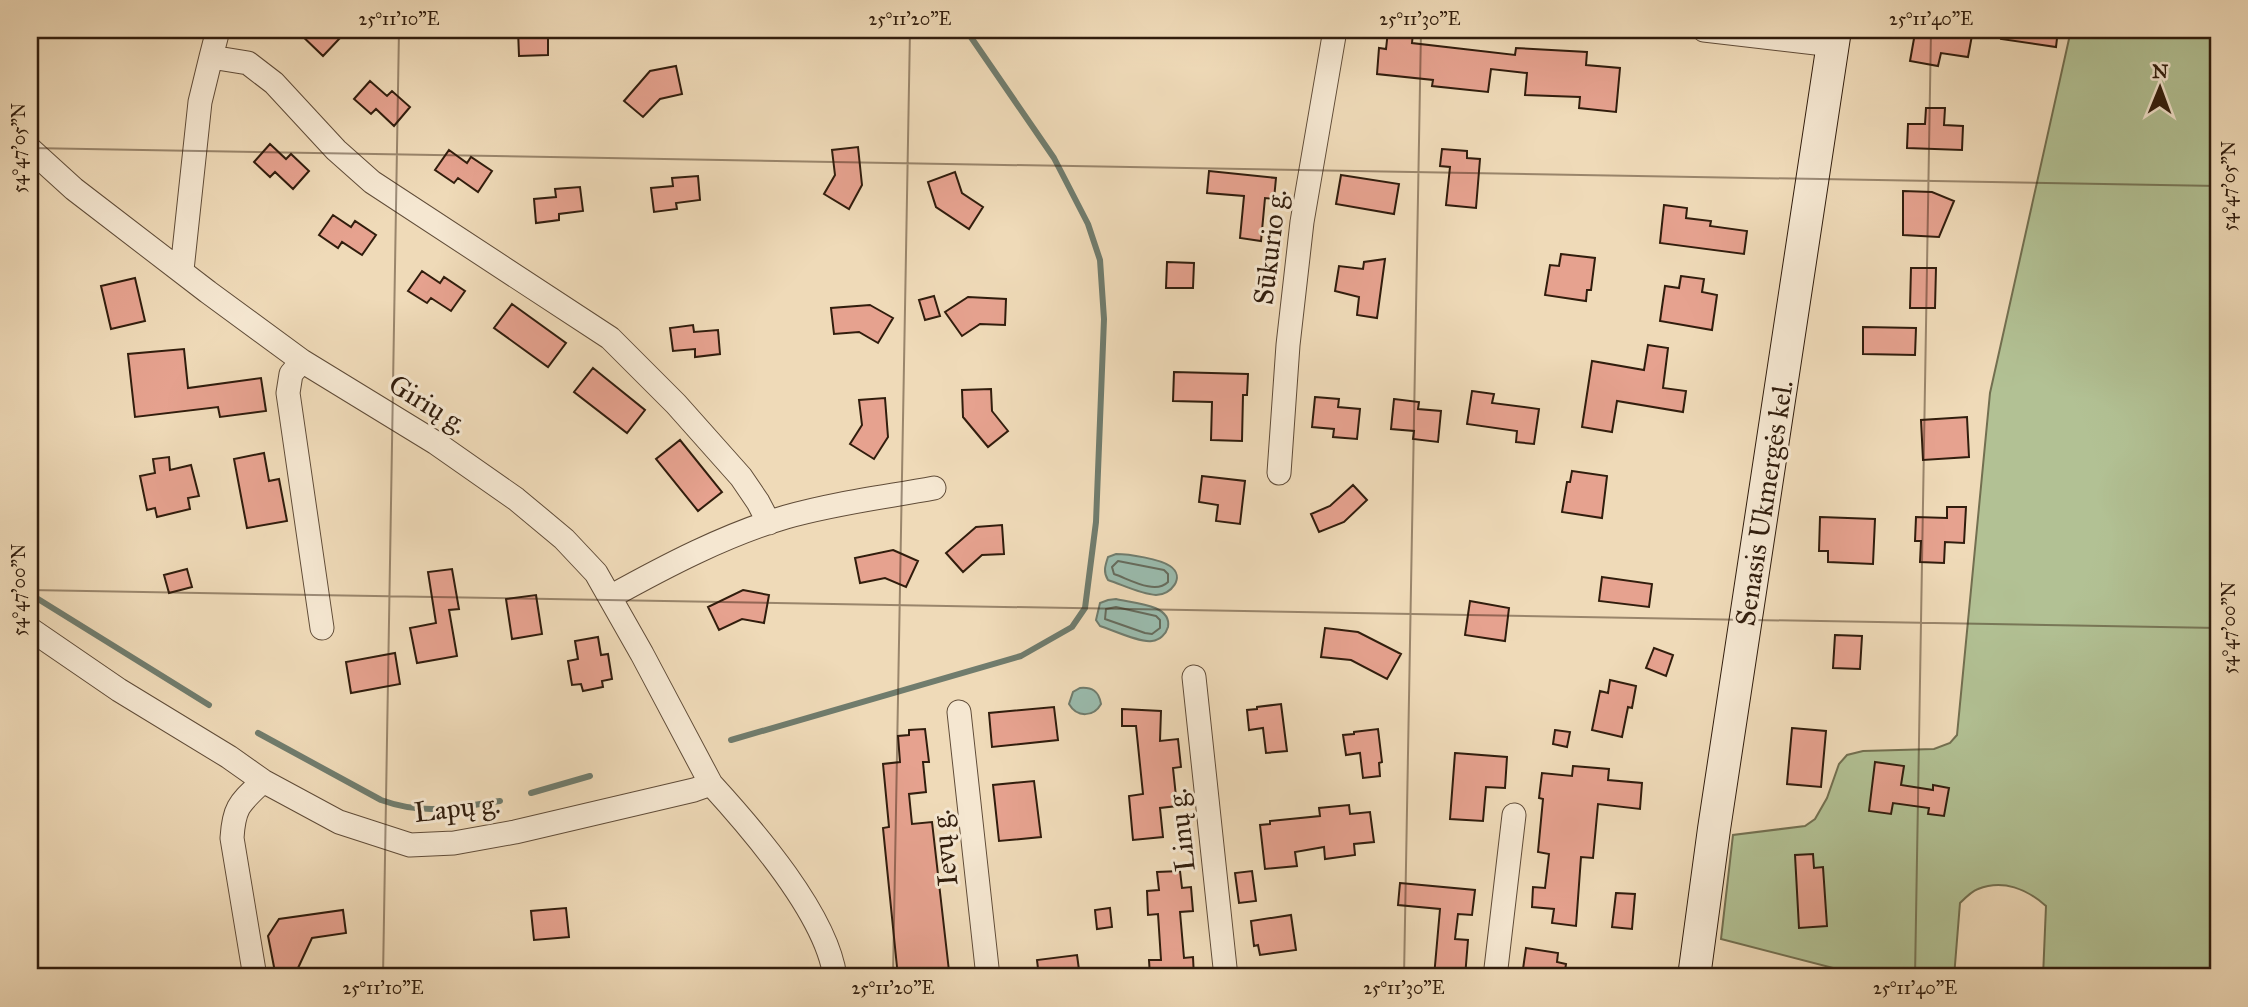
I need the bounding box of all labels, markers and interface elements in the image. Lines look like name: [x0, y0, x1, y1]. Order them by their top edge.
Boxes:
text: 25°11'10"E: [358, 8, 440, 30]
text: 25°11'20"E: [869, 8, 952, 30]
text: 25°11'30"E: [1379, 8, 1461, 30]
text: 25°11'40"E: [1889, 8, 1973, 30]
north arrow: [2126, 52, 2196, 122]
text: N: [2152, 60, 2169, 83]
text: 54°47'05"N: [8, 103, 30, 193]
text: 54°47'05"N: [2218, 141, 2240, 231]
street label: Sūkurio g.: [1246, 187, 1294, 307]
street label: Girių g.: [382, 366, 474, 442]
street label: Senasis Ukmergės kel.: [1727, 378, 1801, 628]
text: 54°47'00"N: [8, 544, 30, 636]
text: 54°47'00"N: [2218, 582, 2240, 674]
street label: Lapų g.: [412, 786, 502, 830]
street label: Linų g.: [1159, 787, 1203, 873]
street label: Ievų g.: [923, 808, 965, 888]
text: 25°11'10"E: [342, 977, 424, 999]
text: 25°11'20"E: [852, 977, 935, 999]
text: 25°11'30"E: [1363, 977, 1445, 999]
text: 25°11'40"E: [1873, 977, 1957, 999]

